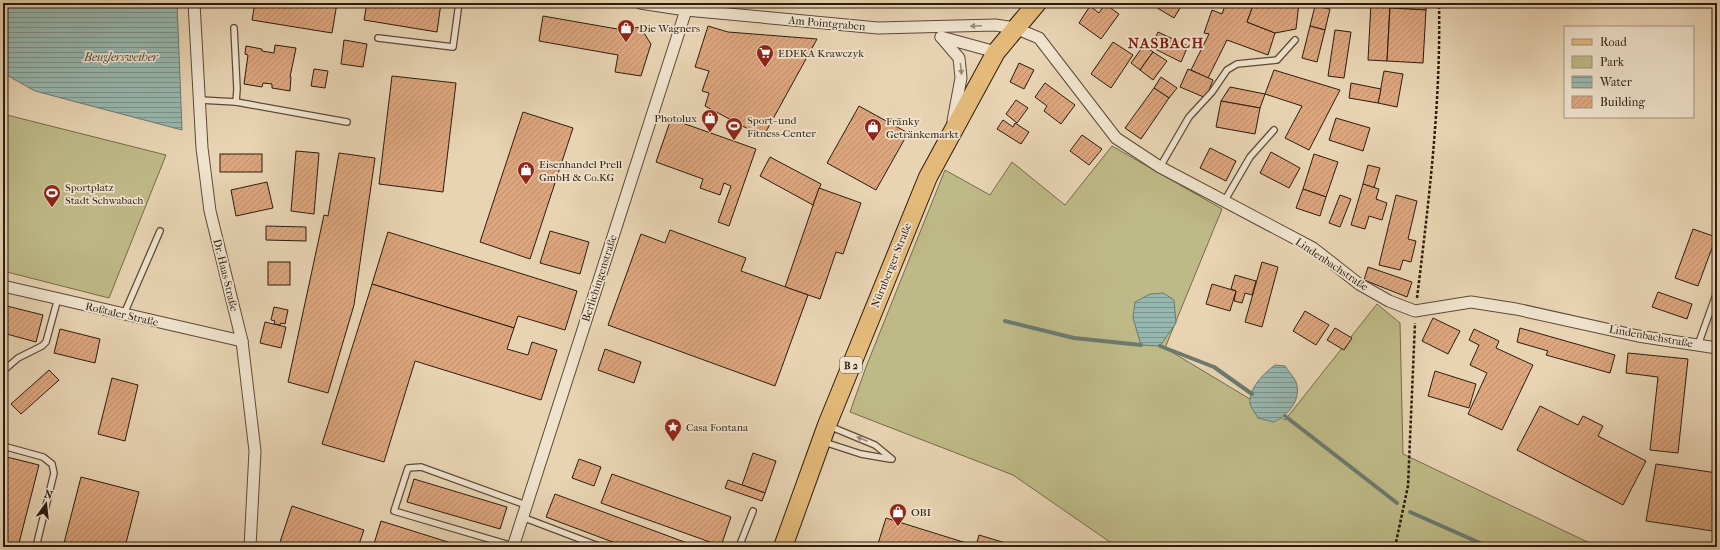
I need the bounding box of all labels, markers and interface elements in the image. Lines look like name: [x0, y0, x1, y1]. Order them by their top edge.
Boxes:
street label: Am Pointgraben: [787, 14, 867, 33]
shop icon: Die Wagners: [616, 18, 636, 43]
place label: Die Wagners: [639, 22, 700, 35]
one-way arrow: [969, 23, 982, 29]
legend: [1564, 26, 1694, 118]
district label: NASBACH: [1128, 34, 1204, 52]
text: Road: [1600, 35, 1627, 49]
supermarket icon: EDEKA Krawczyk: [755, 43, 775, 68]
place label: EDEKA Krawczyk: [778, 47, 864, 60]
water label: Beuglersweiher: [83, 50, 160, 64]
text: Park: [1600, 55, 1625, 69]
one-way arrow: [957, 63, 964, 75]
text: Water: [1599, 75, 1633, 89]
text: Building: [1600, 95, 1645, 109]
shop icon: Photolux: [700, 108, 720, 133]
place label: Photolux: [654, 112, 697, 125]
place label: Sport- und Fitness-Center: [747, 114, 816, 140]
place label: Fränky Getränkemarkt: [886, 115, 959, 141]
sports icon: Sport- und Fitness-Center: [724, 116, 744, 141]
shop icon: Fränky Getränkemarkt: [863, 117, 883, 142]
place label: Eisenhandel Prell GmbH & Co.KG: [539, 158, 622, 184]
shop icon: Eisenhandel Prell GmbH & Co.KG: [516, 160, 536, 185]
place label: Sportplatz Stadt Schwabach: [65, 181, 144, 207]
sports icon: Sportplatz Stadt Schwabach: [42, 183, 62, 208]
street label: Nürnberger Straße: [869, 220, 915, 310]
street label: Berlichingenstraße: [579, 232, 620, 323]
street label: Lindenbachstraße: [1293, 235, 1371, 294]
street label: Dr.-Haas-Straße: [210, 237, 241, 313]
street label: Roßtaler Straße: [84, 300, 160, 329]
street label: Lindenbachstraße: [1608, 323, 1694, 350]
road number: B 2: [840, 357, 862, 373]
place icon: Casa Fontana: [663, 417, 683, 442]
place label: Casa Fontana: [686, 421, 749, 434]
one-way arrow: [856, 436, 867, 442]
north arrow: [26, 484, 66, 524]
text: N: [43, 487, 55, 502]
shop icon: OBI: [888, 502, 908, 527]
place label: OBI: [911, 506, 932, 519]

